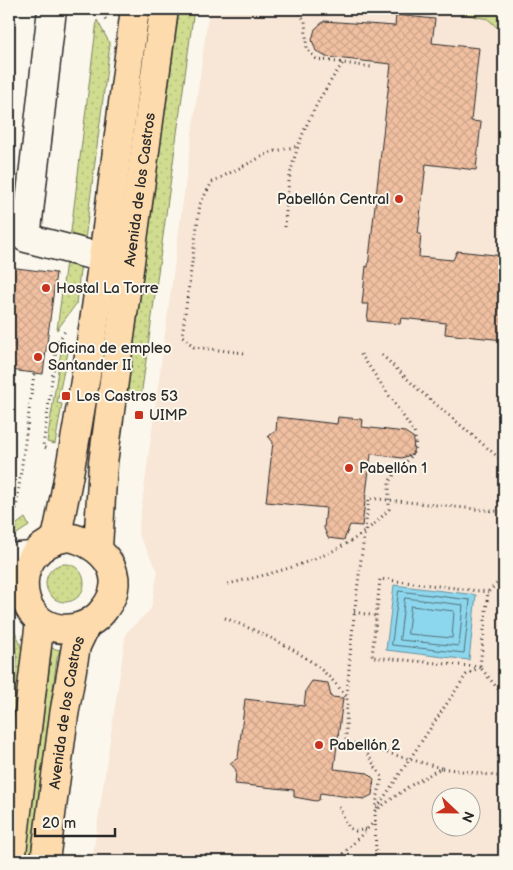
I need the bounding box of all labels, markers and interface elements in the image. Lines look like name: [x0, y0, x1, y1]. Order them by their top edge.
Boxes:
street label: Avenida de los Castros: [120, 111, 160, 268]
place label: Pabellón Central: [277, 190, 389, 209]
marker: Pabellón Central: [393, 193, 405, 205]
place label: Hostal La Torre: [56, 279, 159, 298]
marker: Hostal La Torre: [40, 282, 52, 294]
place label: Oficina de empleo Santander II: [48, 339, 171, 375]
marker: Oficina de empleo Santander II: [32, 351, 44, 363]
place label: Los Castros 53: [76, 387, 178, 406]
marker: Los Castros 53: [60, 390, 72, 402]
place label: UIMP: [149, 406, 188, 425]
marker: UIMP: [133, 409, 145, 421]
place label: Pabellón 1: [359, 459, 427, 478]
marker: Pabellón 1: [343, 462, 355, 474]
street label: Avenida de los Castros: [45, 632, 90, 790]
place label: Pabellón 2: [329, 736, 400, 755]
marker: Pabellón 2: [313, 739, 325, 751]
north arrow: [430, 788, 480, 838]
scale bar: [35, 805, 115, 837]
text: N: [458, 809, 477, 825]
text: 20 m: [42, 814, 76, 833]

